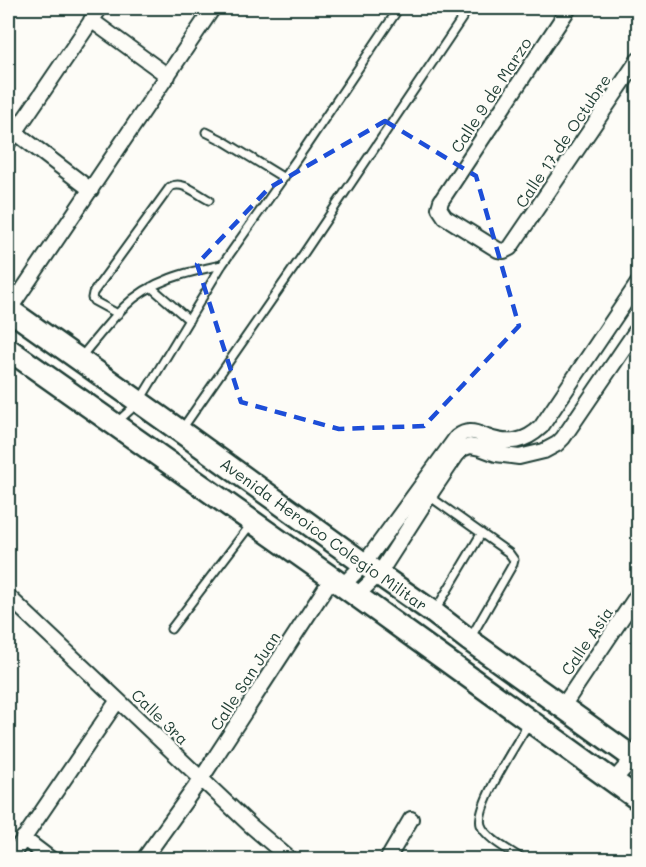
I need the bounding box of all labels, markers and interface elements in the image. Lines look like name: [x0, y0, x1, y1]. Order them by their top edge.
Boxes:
street label: Calle 9 de Marzo: [445, 33, 536, 156]
street label: Calle 17 de Octubre: [510, 70, 615, 212]
street label: Avenida Heroico Colegio Militar: [216, 453, 432, 615]
street label: Calle Asia: [556, 602, 617, 679]
street label: Calle San Juan: [205, 627, 284, 734]
street label: Calle 3ra: [127, 684, 193, 749]

